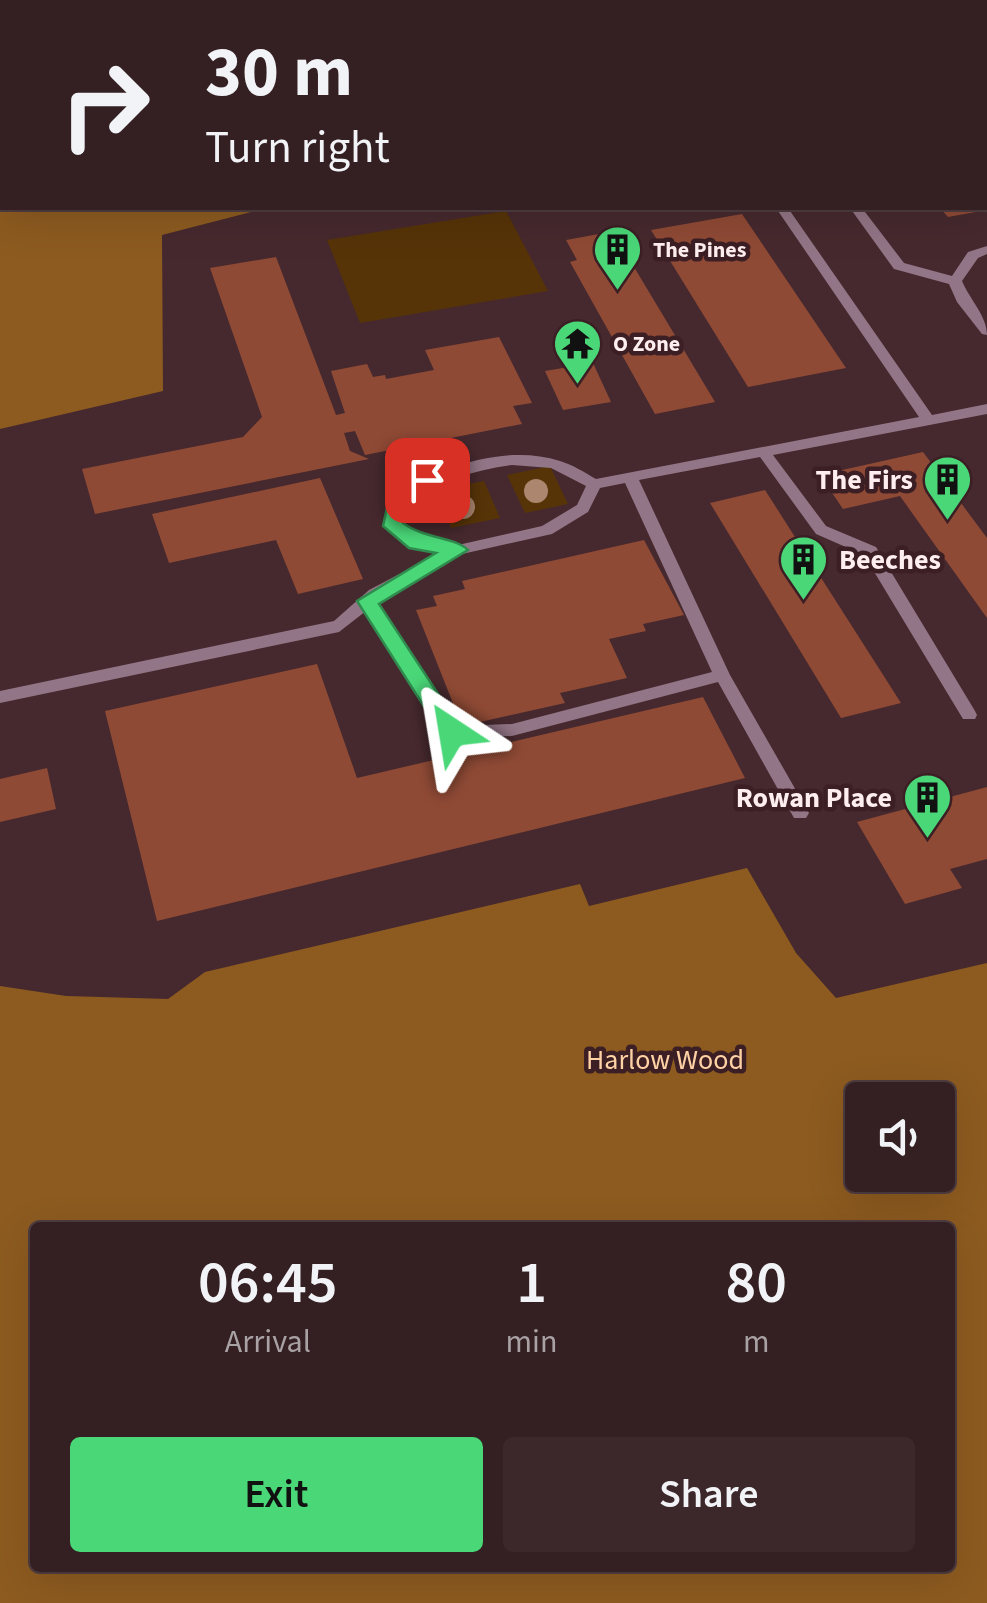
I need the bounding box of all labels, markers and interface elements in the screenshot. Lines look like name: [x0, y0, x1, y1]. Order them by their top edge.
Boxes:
text: 30 m: [205, 23, 353, 123]
icon: right: [40, 40, 170, 170]
text: Turn right: [205, 116, 390, 180]
building icon: The Pines: [592, 224, 644, 292]
place label: The Pines: [653, 234, 747, 266]
temple icon: O Zone: [552, 318, 604, 386]
place label: O Zone: [613, 328, 680, 360]
pin: [385, 438, 470, 523]
icon: arrive: [400, 453, 455, 508]
building icon: The Firs: [922, 454, 974, 522]
place label: The Firs: [816, 460, 913, 500]
building icon: Beeches: [778, 534, 830, 602]
place label: Beeches: [839, 540, 941, 580]
position arrow: [400, 680, 504, 784]
building icon: Rowan Place: [901, 772, 953, 840]
place label: Rowan Place: [736, 778, 892, 818]
park label: Harlow Wood: [586, 1040, 744, 1080]
map controls: [845, 1082, 955, 1192]
button: sound: [845, 1082, 955, 1192]
text: 06:45: [198, 1241, 338, 1326]
text: 1: [516, 1241, 547, 1326]
text: 80: [725, 1241, 787, 1326]
text: Arrival: [225, 1319, 311, 1365]
text: min: [506, 1319, 557, 1365]
text: m: [743, 1319, 769, 1365]
button: Exit: [70, 1437, 483, 1552]
button: Share: [503, 1437, 915, 1552]

